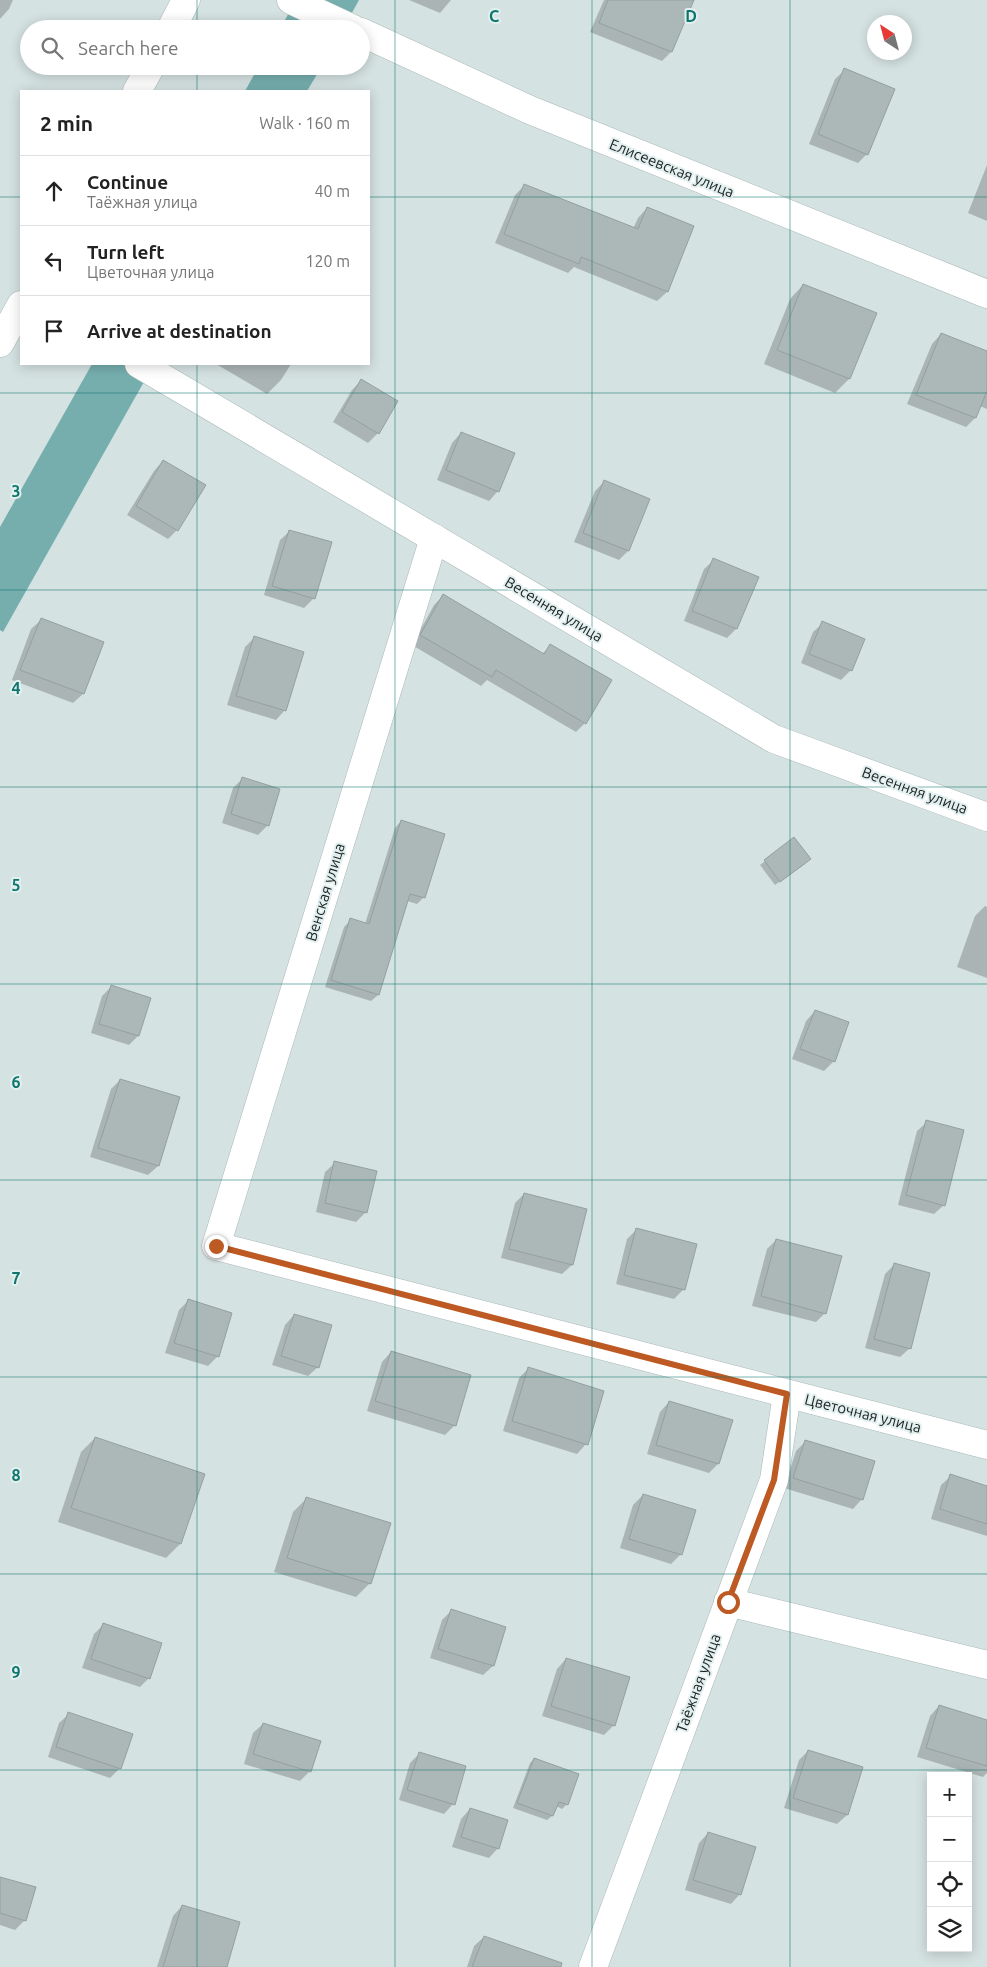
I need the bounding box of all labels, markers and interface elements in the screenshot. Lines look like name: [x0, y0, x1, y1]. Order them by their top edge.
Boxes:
text: C: [489, 7, 499, 25]
text: D: [685, 7, 697, 25]
north arrow: [867, 15, 912, 60]
search box: [20, 20, 370, 75]
icon: search: [38, 34, 66, 62]
text: Search here: [78, 37, 178, 59]
text: 2 min: [40, 111, 93, 135]
text: Walk · 160 m: [259, 114, 350, 132]
street label: Елисеевская улица: [607, 135, 737, 201]
text: Continue: [87, 171, 168, 193]
icon: ahead: [40, 177, 68, 205]
text: 40 m: [314, 182, 350, 200]
text: Таёжная улица: [87, 193, 198, 211]
text: Turn left: [87, 241, 165, 263]
icon: left: [40, 247, 68, 275]
text: 120 m: [305, 252, 350, 270]
text: Цветочная улица: [87, 263, 214, 281]
icon: arrive: [40, 317, 68, 345]
text: Arrive at destination: [87, 320, 272, 342]
text: 3: [11, 482, 21, 500]
street label: Весенняя улица: [502, 573, 606, 645]
text: 4: [11, 679, 21, 697]
street label: Весенняя улица: [860, 763, 970, 817]
street label: Венская улица: [302, 841, 348, 943]
text: 5: [11, 876, 21, 894]
text: 6: [11, 1073, 21, 1091]
route end: [205, 1235, 228, 1258]
text: 7: [11, 1269, 21, 1287]
street label: Цветочная улица: [803, 1390, 923, 1436]
text: 8: [11, 1466, 21, 1484]
route start: [717, 1591, 740, 1614]
street label: Таёжная улица: [672, 1631, 724, 1735]
text: 9: [11, 1663, 21, 1681]
map controls: [927, 1772, 972, 1952]
button: +: [927, 1772, 972, 1817]
button: −: [927, 1817, 972, 1862]
button: locate: [927, 1862, 972, 1907]
button: layers: [927, 1907, 972, 1952]

